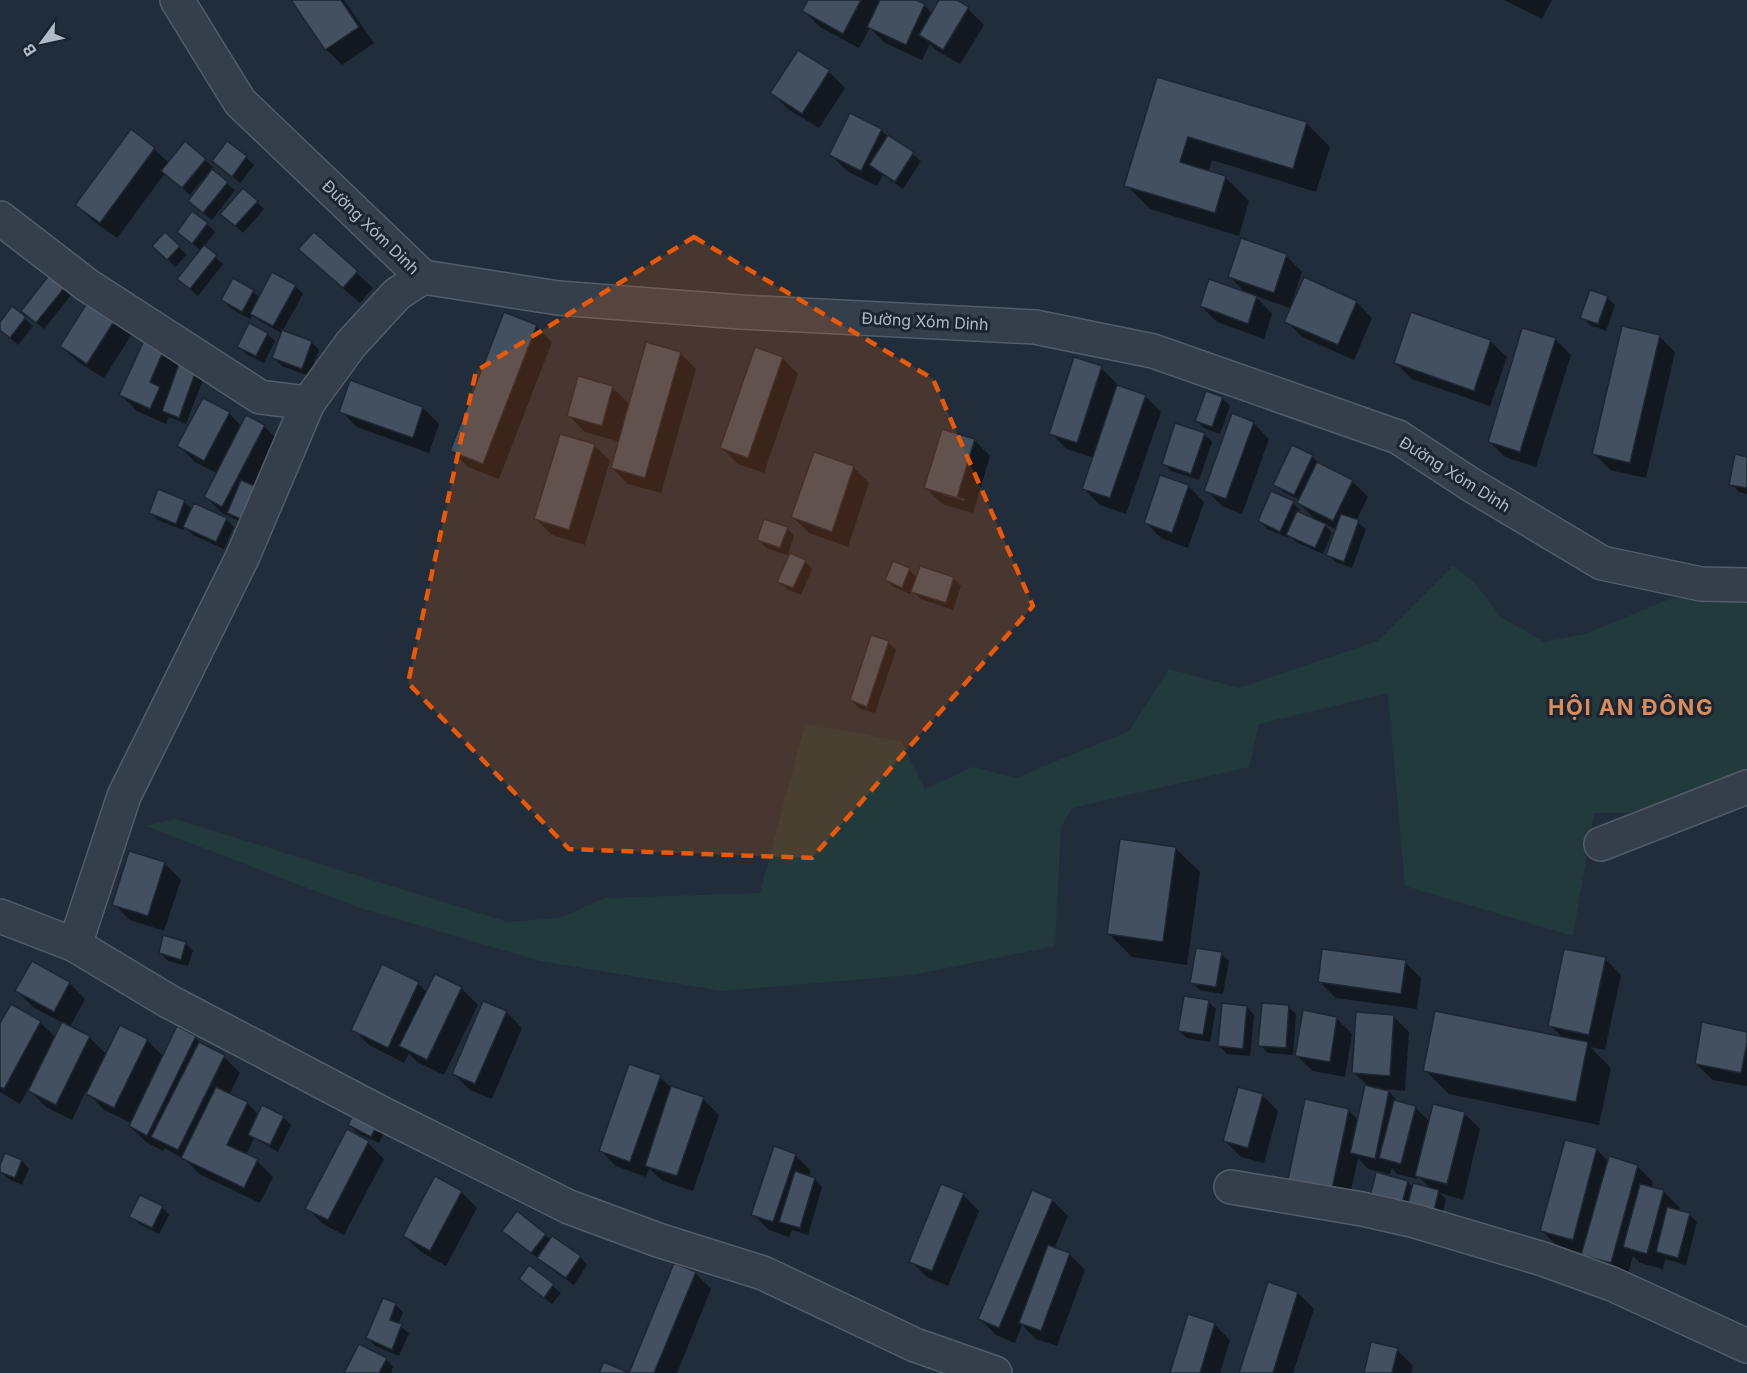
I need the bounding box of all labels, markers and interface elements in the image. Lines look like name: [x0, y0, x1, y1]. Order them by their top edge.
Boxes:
north arrow: [12, 12, 72, 72]
text: B: [18, 40, 41, 60]
street label: Đường Xóm Dinh: [318, 176, 424, 278]
street label: Đường Xóm Dinh: [861, 308, 989, 334]
street label: Đường Xóm Dinh: [1396, 432, 1514, 516]
district label: HỘI AN ĐÔNG: [1548, 694, 1714, 720]

